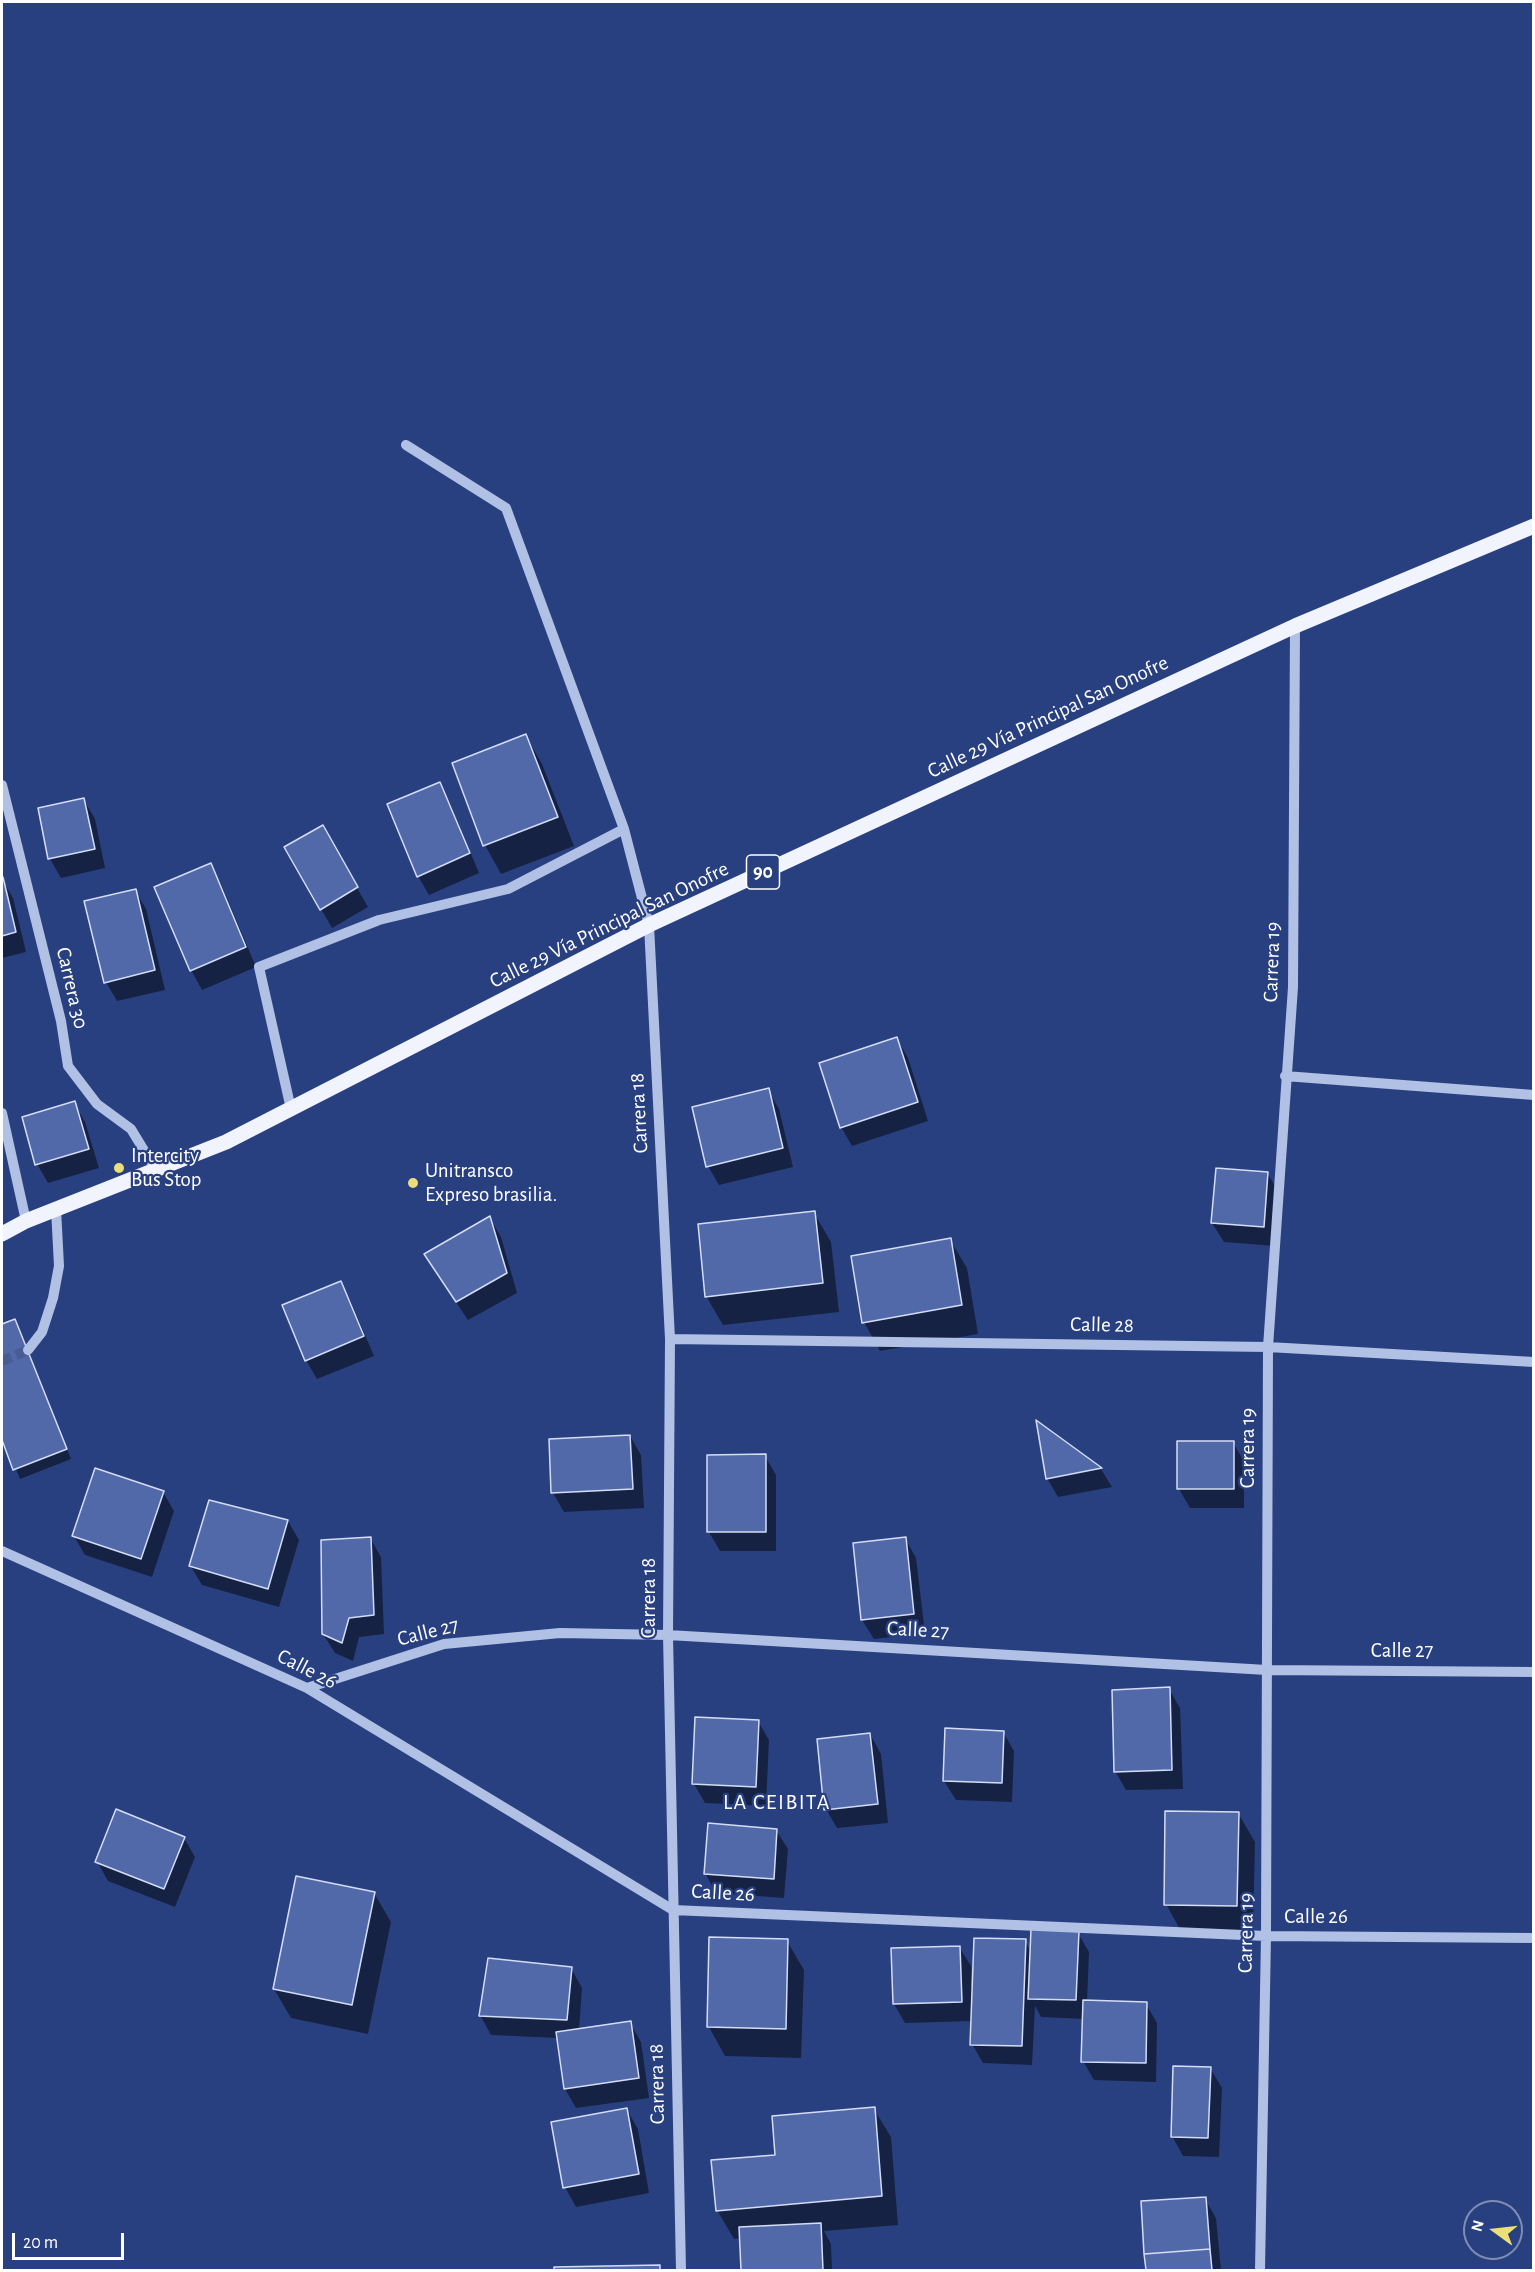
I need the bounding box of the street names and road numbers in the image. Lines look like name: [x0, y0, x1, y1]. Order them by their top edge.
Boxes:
street label: Calle 29 Vía Principal San Onofre: [924, 650, 1172, 784]
road number: 90: [746, 855, 780, 889]
street label: Calle 29 Vía Principal San Onofre: [485, 856, 733, 994]
street label: Carrera 19: [1258, 921, 1286, 1003]
street label: Carrera 30: [50, 945, 94, 1031]
street label: Carrera 18: [624, 1072, 654, 1154]
street label: Calle 28: [1070, 1312, 1134, 1338]
street label: Carrera 19: [1235, 1408, 1261, 1488]
street label: Carrera 18: [636, 1558, 662, 1638]
street label: Calle 27: [395, 1612, 461, 1652]
street label: Calle 27: [886, 1616, 950, 1644]
street label: Calle 27: [1371, 1638, 1433, 1664]
street label: Calle 26: [273, 1643, 341, 1695]
street label: Calle 26: [691, 1879, 755, 1907]
street label: Carrera 19: [1233, 1893, 1259, 1973]
street label: Calle 26: [1284, 1904, 1348, 1930]
street label: Carrera 18: [644, 2044, 670, 2124]

